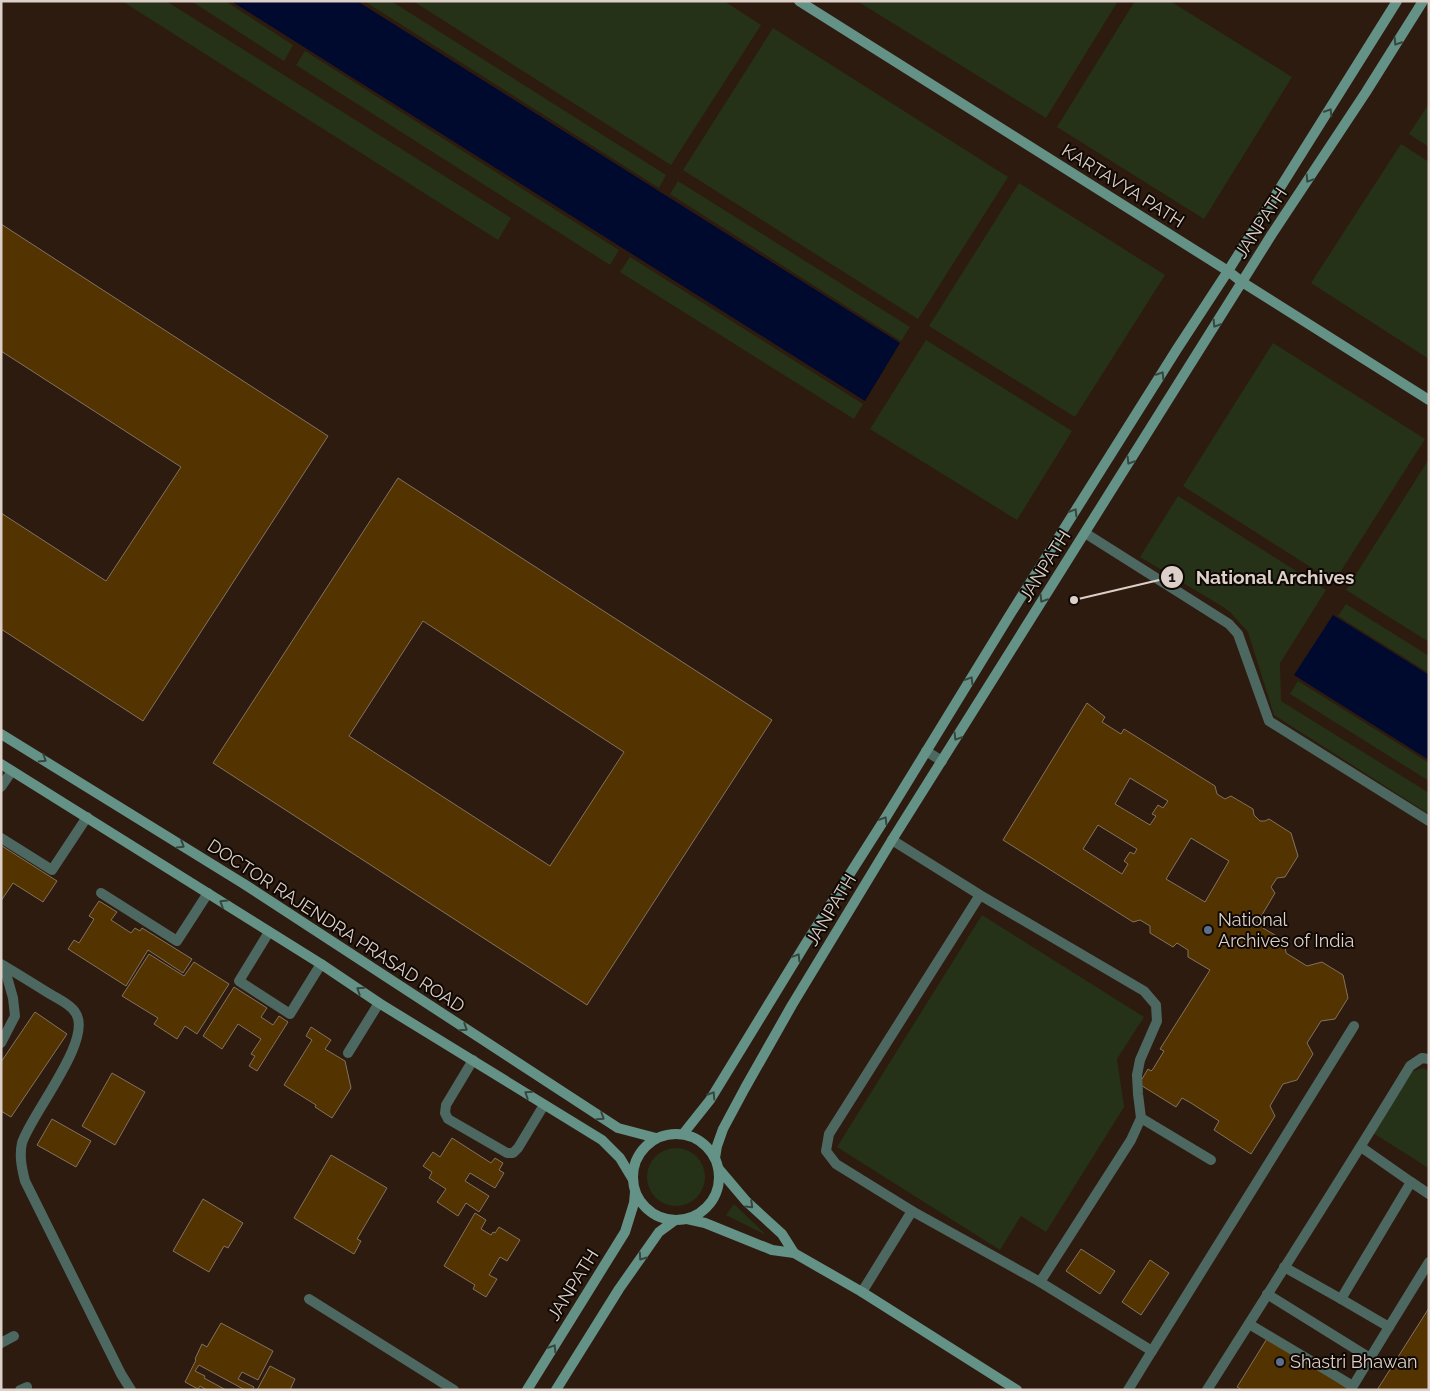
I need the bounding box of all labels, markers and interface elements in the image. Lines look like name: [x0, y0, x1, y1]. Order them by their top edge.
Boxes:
one-way arrow: [1394, 37, 1403, 46]
one-way arrow: [1323, 108, 1332, 117]
street label: KARTAVYA PATH: [1058, 139, 1188, 232]
one-way arrow: [1305, 173, 1315, 182]
street label: JANPATH: [1230, 183, 1291, 262]
one-way arrow: [1213, 318, 1222, 327]
one-way arrow: [1155, 371, 1164, 380]
one-way arrow: [1126, 456, 1136, 465]
one-way arrow: [1068, 508, 1078, 517]
street label: JANPATH: [1014, 526, 1075, 605]
callout: National Archives: [1160, 560, 1365, 594]
text: National Archives: [1196, 566, 1354, 588]
text: 1: [1168, 568, 1176, 586]
one-way arrow: [1040, 594, 1050, 603]
one-way arrow: [964, 676, 973, 685]
one-way arrow: [954, 731, 963, 740]
one-way arrow: [37, 753, 46, 763]
one-way arrow: [878, 816, 888, 825]
street label: DOCTOR RAJENDRA PRASAD ROAD: [204, 834, 469, 1017]
one-way arrow: [175, 839, 184, 848]
street label: JANPATH: [801, 870, 860, 949]
one-way arrow: [219, 899, 228, 909]
place label: National Archives of India: [1218, 909, 1354, 951]
marker: National Archives of India: [1202, 924, 1214, 936]
one-way arrow: [791, 953, 800, 962]
one-way arrow: [356, 987, 366, 996]
one-way arrow: [459, 1022, 468, 1031]
one-way arrow: [524, 1091, 534, 1100]
one-way arrow: [706, 1092, 715, 1101]
one-way arrow: [595, 1110, 604, 1120]
one-way arrow: [745, 1199, 754, 1208]
street label: JANPATH: [542, 1245, 603, 1324]
one-way arrow: [639, 1251, 648, 1261]
one-way arrow: [547, 1345, 557, 1354]
place label: Shastri Bhawan: [1290, 1351, 1418, 1372]
marker: Shastri Bhawan: [1274, 1356, 1286, 1368]

